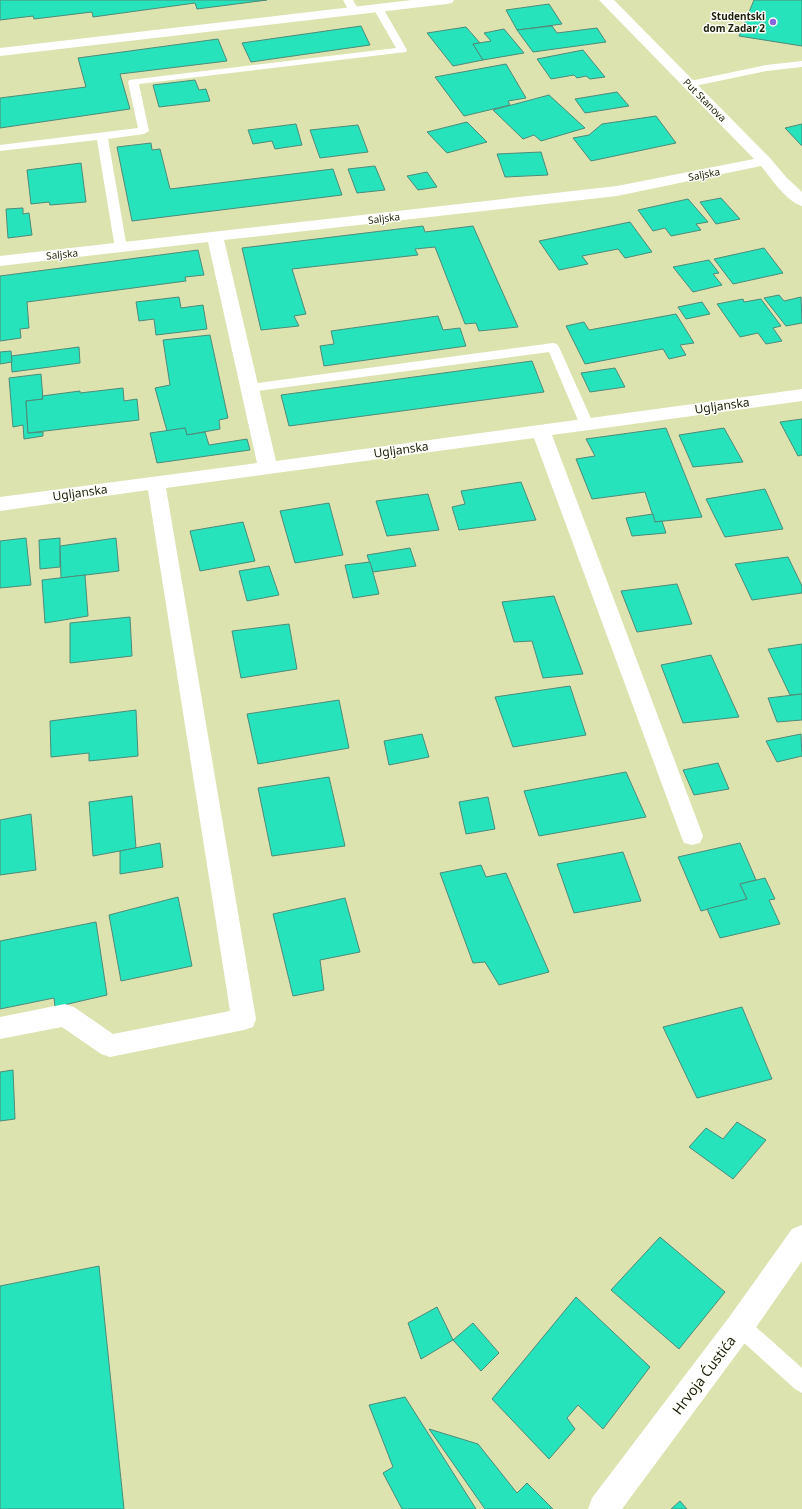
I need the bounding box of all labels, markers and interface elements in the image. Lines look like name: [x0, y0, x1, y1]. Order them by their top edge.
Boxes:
place label: Studentski dom Zadar 2: [703, 9, 765, 35]
marker: Studentski dom Zadar 2: [768, 17, 778, 27]
street label: Put Stanova: [680, 75, 730, 125]
street label: Saljska: [687, 164, 721, 184]
street label: Saljska: [367, 209, 401, 227]
street label: Saljska: [45, 245, 79, 263]
street label: Ugljanska: [693, 393, 751, 418]
street label: Ugljanska: [372, 437, 430, 462]
street label: Ugljanska: [51, 480, 109, 505]
street label: Hrvoja Ćustića: [668, 1331, 740, 1418]

